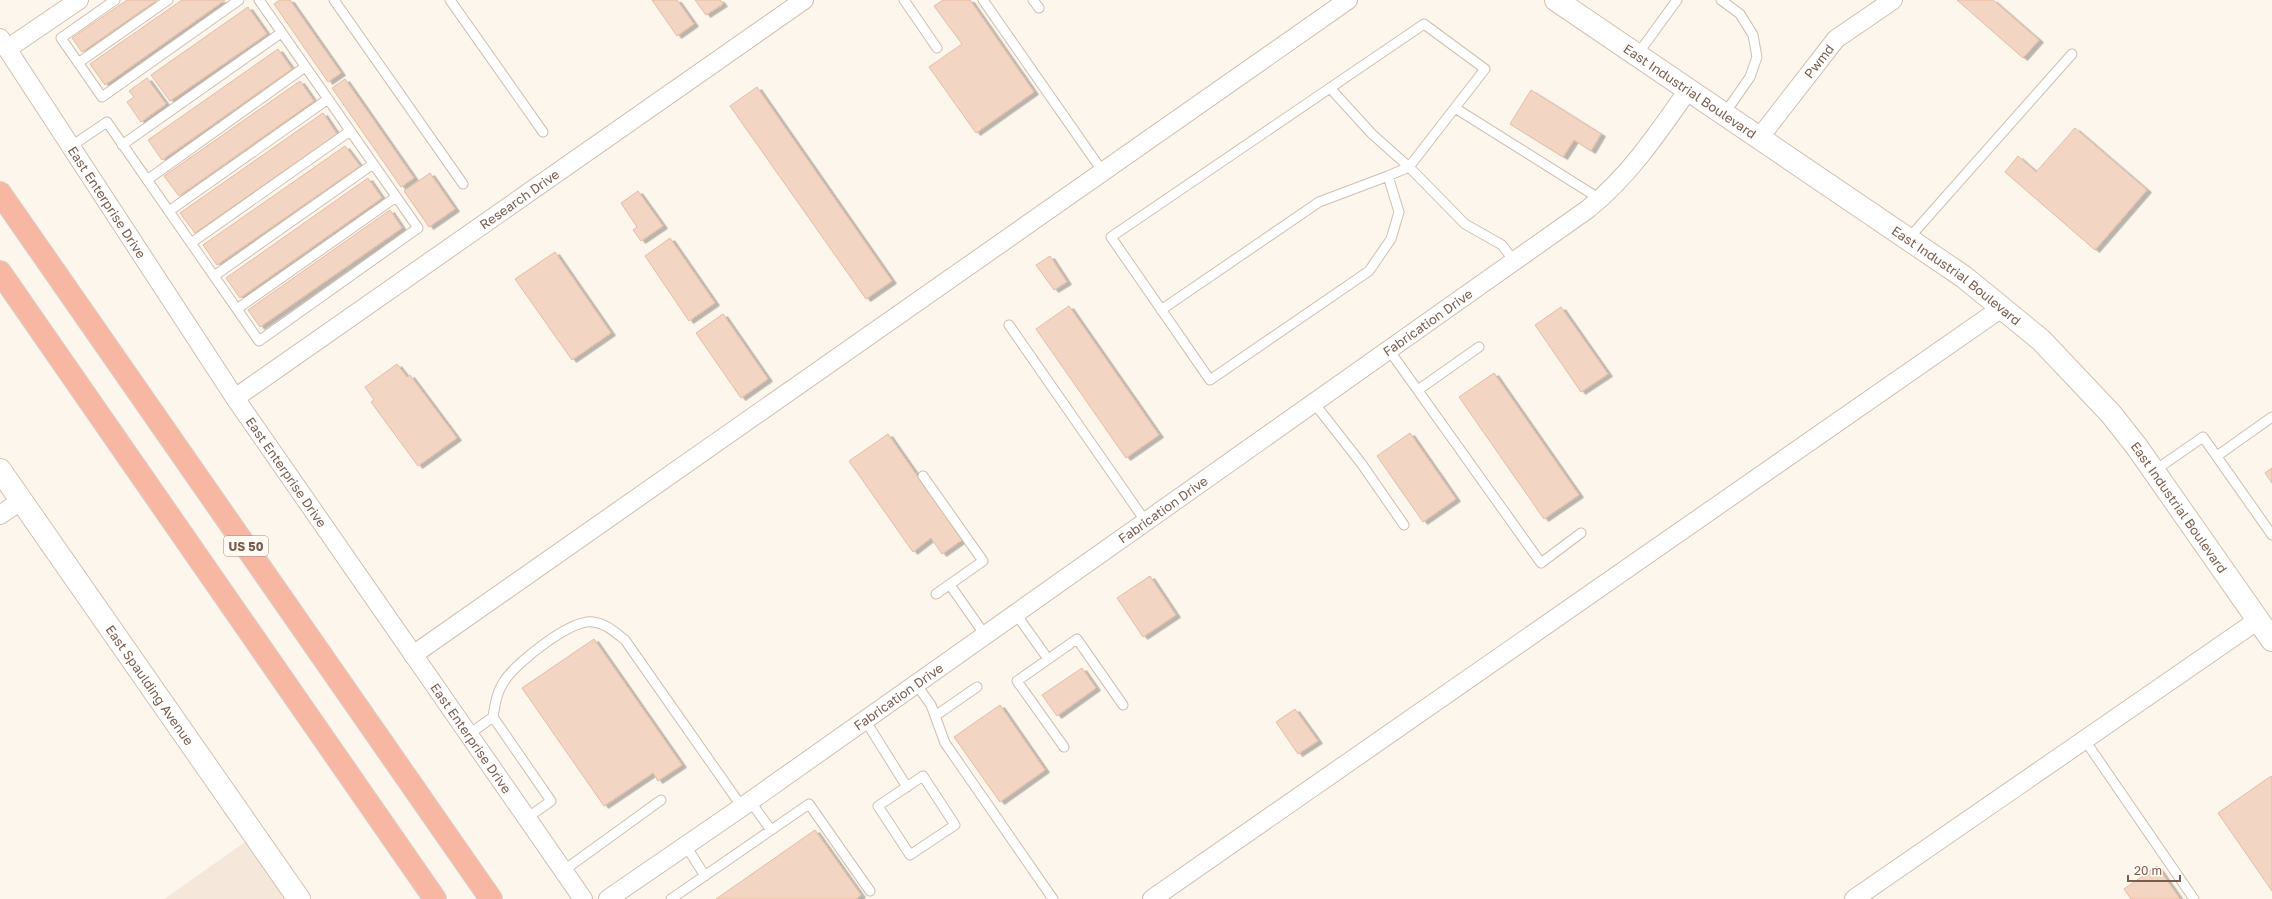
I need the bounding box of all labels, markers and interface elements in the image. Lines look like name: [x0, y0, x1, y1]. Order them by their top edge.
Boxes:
street label: East Industrial Boulevard: [1621, 40, 1759, 142]
street label: Pwmd: [1801, 41, 1837, 81]
street label: East Enterprise Drive: [65, 143, 150, 261]
street label: Research Drive: [476, 166, 562, 232]
street label: East Industrial Boulevard: [1889, 222, 2024, 328]
street label: Fabrication Drive: [1380, 285, 1475, 359]
street label: East Enterprise Drive: [243, 414, 330, 530]
street label: East Industrial Boulevard: [2128, 438, 2231, 576]
street label: Fabrication Drive: [1115, 472, 1211, 547]
road number: US 50: [224, 536, 268, 556]
street label: East Spaulding Avenue: [102, 622, 197, 748]
street label: Fabrication Drive: [851, 659, 946, 734]
street label: East Enterprise Drive: [427, 680, 515, 796]
scale bar: [2128, 857, 2180, 883]
text: 20 m: [2134, 863, 2162, 878]

